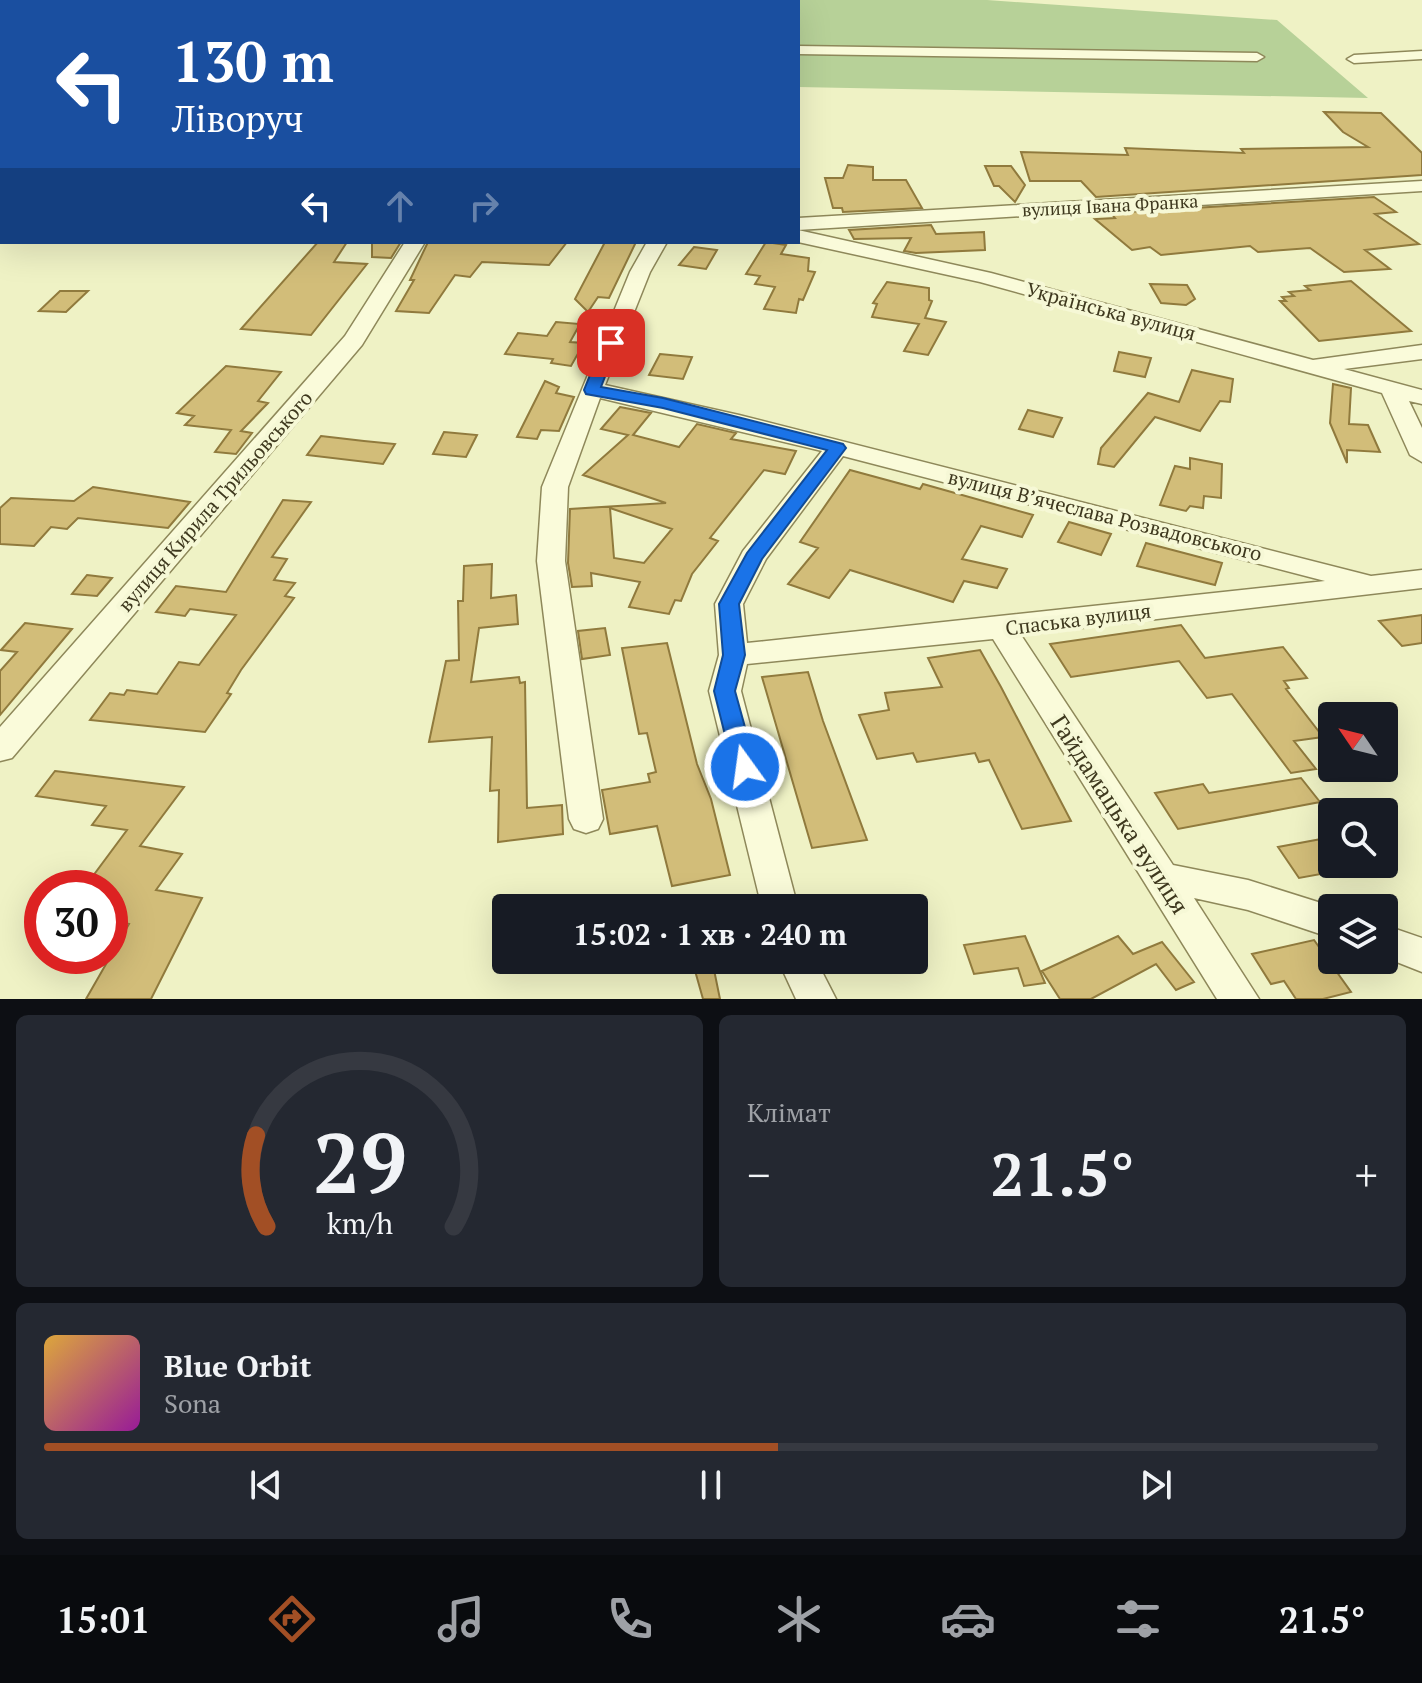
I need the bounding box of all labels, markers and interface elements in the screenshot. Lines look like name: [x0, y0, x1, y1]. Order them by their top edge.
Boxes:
text: 130 m: [172, 24, 334, 98]
icon: left: [40, 32, 144, 136]
text: Ліворуч: [172, 95, 304, 142]
icon: left: [294, 184, 338, 228]
icon: ahead: [378, 184, 422, 228]
icon: right: [462, 184, 506, 228]
street label: вулиця Івана Франка: [1021, 188, 1199, 222]
street label: Українська вулиця: [1023, 275, 1199, 347]
pin: [577, 309, 645, 377]
icon: arrive: [589, 321, 633, 365]
street label: вулиця Кирила Трильовського: [112, 385, 318, 617]
street label: вулиця Вʼячеслава Розвадовського: [945, 463, 1265, 567]
street label: Спаська вулиця: [1004, 597, 1152, 641]
north arrow: [1318, 702, 1398, 782]
map controls: [1318, 702, 1398, 974]
street label: Гайдамацька вулиця: [1044, 708, 1196, 920]
position arrow: [703, 725, 787, 809]
button: search: [1318, 798, 1398, 878]
speed limit sign: 30: [24, 870, 128, 974]
button: layers: [1318, 894, 1398, 974]
text: 15:02 · 1 хв · 240 m: [573, 914, 847, 954]
text: Клімат: [747, 1095, 831, 1129]
text: 29: [312, 1107, 407, 1217]
text: 21.5°: [990, 1134, 1135, 1213]
text: −: [747, 1145, 770, 1204]
text: +: [1355, 1145, 1378, 1204]
text: km/h: [326, 1204, 393, 1242]
text: Blue Orbit: [164, 1346, 311, 1386]
text: Sona: [164, 1386, 221, 1420]
icon: previous: [244, 1463, 288, 1507]
icon: pause: [689, 1463, 733, 1507]
icon: next: [1134, 1463, 1178, 1507]
icon: directions: [264, 1591, 320, 1647]
icon: music: [433, 1591, 489, 1647]
icon: phone: [602, 1591, 658, 1647]
icon: climate: [771, 1591, 827, 1647]
icon: car: [940, 1591, 996, 1647]
icon: filters: [1110, 1591, 1166, 1647]
text: 15:01: [57, 1596, 150, 1643]
text: 21.5°: [1279, 1596, 1365, 1643]

